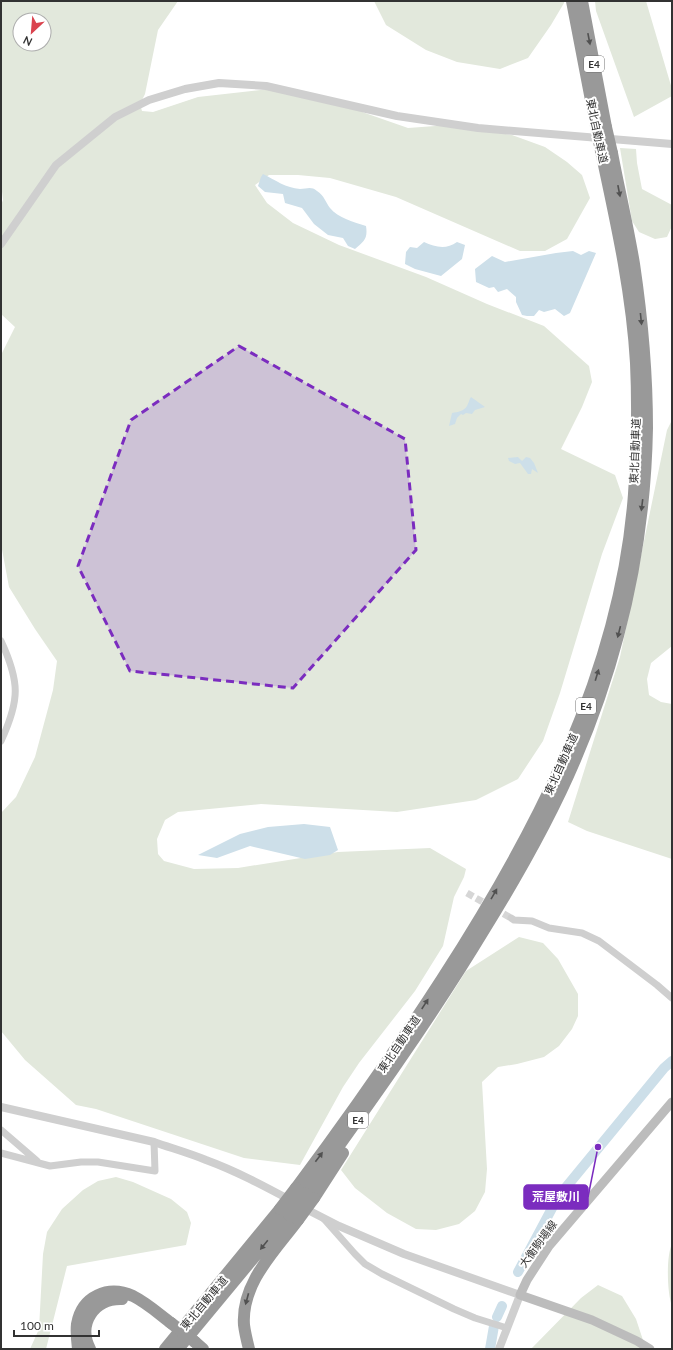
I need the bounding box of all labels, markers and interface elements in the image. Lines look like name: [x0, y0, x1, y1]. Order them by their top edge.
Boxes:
north arrow: [12, 12, 52, 52]
one-way arrow: [586, 33, 592, 46]
text: N: [21, 34, 34, 49]
road number: E4: [584, 56, 604, 72]
street label: 東北自動車道: [584, 97, 611, 165]
one-way arrow: [617, 185, 623, 197]
one-way arrow: [638, 313, 644, 325]
street label: 東北自動車道: [627, 418, 642, 484]
one-way arrow: [639, 499, 646, 511]
one-way arrow: [615, 626, 621, 638]
one-way arrow: [594, 669, 600, 681]
road number: E4: [576, 698, 596, 714]
street label: 東北自動車道: [541, 731, 580, 797]
one-way arrow: [490, 889, 498, 899]
one-way arrow: [422, 998, 429, 1010]
street label: 東北自動車道: [375, 1013, 422, 1075]
road number: E4: [348, 1112, 368, 1128]
one-way arrow: [315, 1151, 324, 1162]
callout: 荒屋敷川: [524, 1185, 588, 1209]
text: 荒屋敷川: [532, 1189, 580, 1204]
street label: 大衡駒場線: [516, 1218, 559, 1270]
one-way arrow: [260, 1240, 269, 1250]
street label: 東北自動車道: [177, 1273, 230, 1332]
one-way arrow: [244, 1293, 250, 1305]
scale bar: [14, 1312, 99, 1338]
text: 100 m: [20, 1318, 54, 1333]

